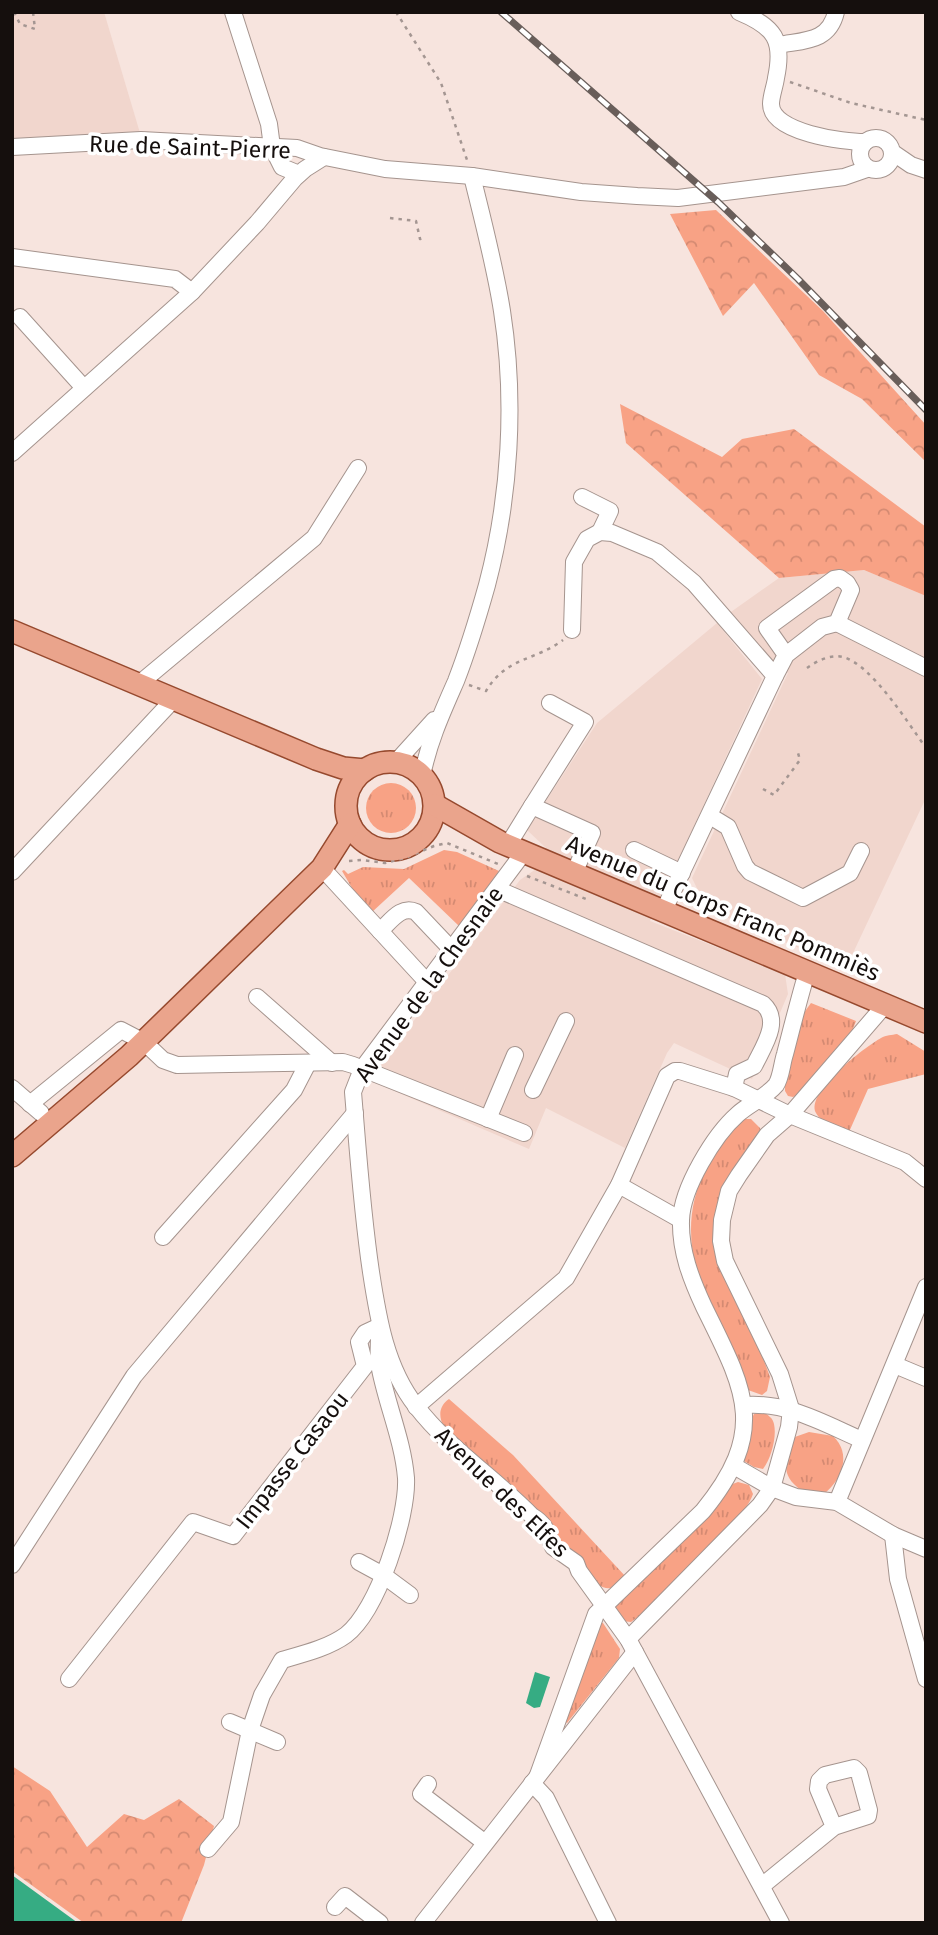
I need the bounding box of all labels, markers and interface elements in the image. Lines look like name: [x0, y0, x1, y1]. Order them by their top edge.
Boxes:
street label: Rue de Saint-Pierre: [89, 129, 291, 165]
street label: Avenue du Corps Franc Pommiès: [562, 829, 884, 987]
street label: Avenue de la Chesnaie: [349, 881, 509, 1087]
street label: Impasse Casaou: [230, 1386, 354, 1534]
street label: Avenue des Elfes: [429, 1421, 575, 1563]

